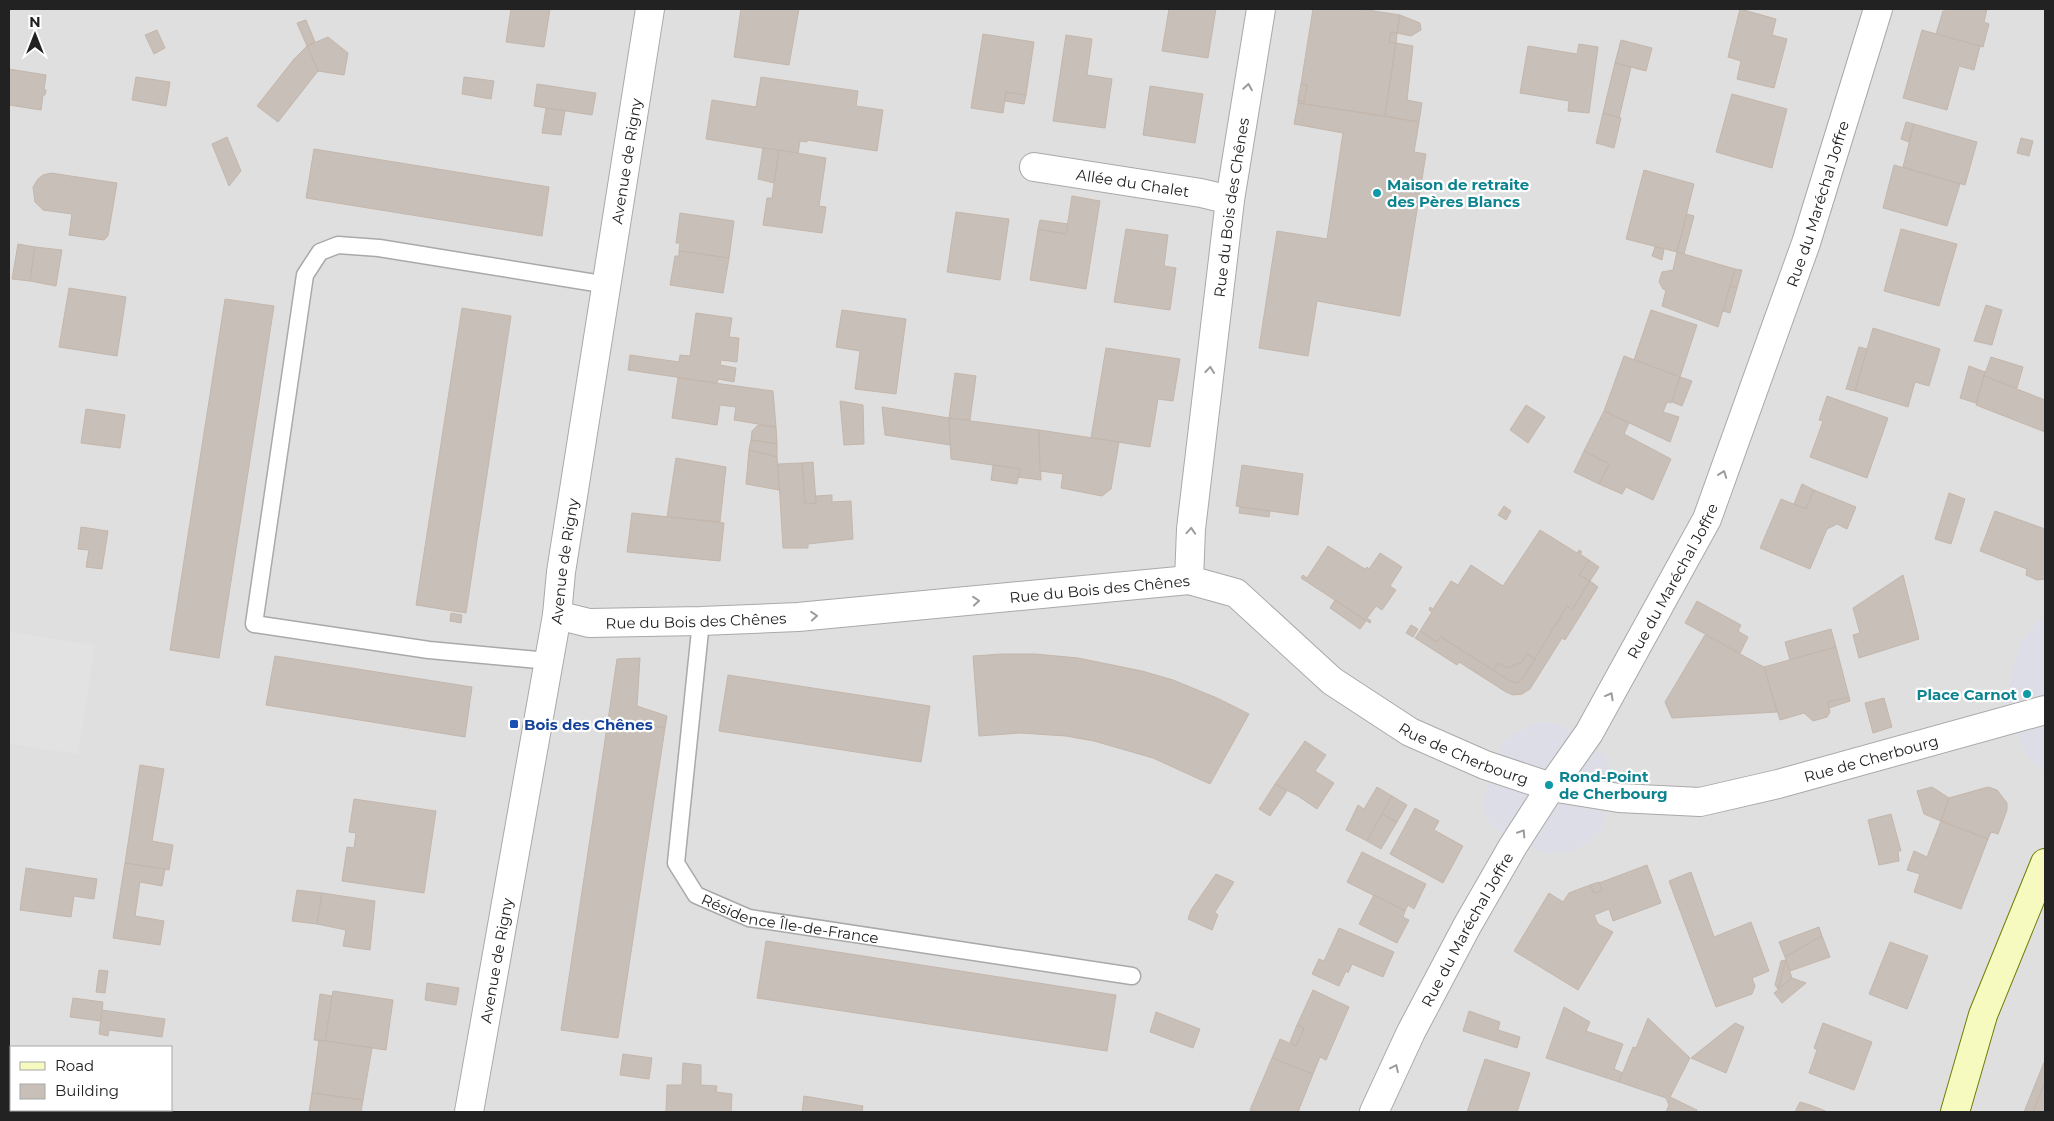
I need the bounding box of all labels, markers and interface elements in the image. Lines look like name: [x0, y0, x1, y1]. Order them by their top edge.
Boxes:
north arrow: [10, 10, 60, 60]
text: N: [29, 13, 41, 31]
one-way arrow: [1242, 83, 1253, 91]
street label: Avenue de Rigny: [607, 96, 645, 225]
street label: Rue du Bois des Chênes: [1209, 116, 1253, 298]
street label: Rue du Maréchal Joffre: [1782, 118, 1853, 289]
street label: Allée du Chalet: [1075, 164, 1191, 201]
place label: Maison de retraite des Pères Blancs: [1387, 175, 1529, 211]
marker: Maison de retraite des Pères Blancs: [1371, 187, 1383, 199]
one-way arrow: [1204, 365, 1215, 373]
one-way arrow: [1717, 470, 1727, 479]
street label: Avenue de Rigny: [546, 496, 582, 626]
street label: Rue du Maréchal Joffre: [1623, 501, 1721, 662]
one-way arrow: [1185, 527, 1196, 535]
street label: Rue du Bois des Chênes: [1009, 570, 1191, 606]
one-way arrow: [973, 596, 981, 607]
street label: Rue du Bois des Chênes: [605, 608, 787, 632]
one-way arrow: [811, 611, 819, 622]
place label: Place Carnot: [1916, 685, 2017, 704]
marker: Place Carnot: [2021, 688, 2033, 700]
one-way arrow: [1603, 693, 1613, 702]
place label: Bois des Chênes: [524, 715, 653, 734]
marker: Bois des Chênes: [508, 718, 520, 730]
street label: Rue de Cherbourg: [1395, 718, 1531, 788]
street label: Rue de Cherbourg: [1802, 731, 1940, 786]
place label: Rond-Point de Cherbourg: [1559, 767, 1668, 803]
marker: Rond-Point de Cherbourg: [1543, 779, 1555, 791]
one-way arrow: [1515, 829, 1525, 838]
street label: Rue du Maréchal Joffre: [1417, 849, 1517, 1010]
street label: Résidence Île-de-France: [699, 889, 880, 947]
street label: Avenue de Rigny: [475, 895, 516, 1025]
legend: [10, 1046, 172, 1111]
text: Road: [55, 1056, 94, 1075]
one-way arrow: [1389, 1064, 1399, 1073]
text: Building: [55, 1081, 119, 1100]

